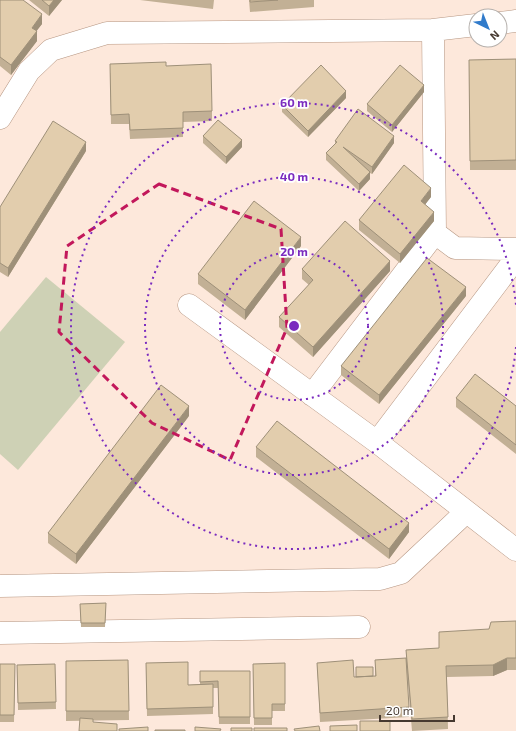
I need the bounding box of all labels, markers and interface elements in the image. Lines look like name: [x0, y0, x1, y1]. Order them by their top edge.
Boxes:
north arrow: [468, 8, 508, 48]
text: N: [488, 28, 503, 43]
text: 60 m: [280, 95, 308, 109]
text: 40 m: [280, 169, 308, 183]
text: 20 m: [280, 244, 308, 258]
centre of rings: [287, 319, 301, 333]
scale bar: [380, 697, 454, 723]
text: 20 m: [386, 703, 413, 717]

